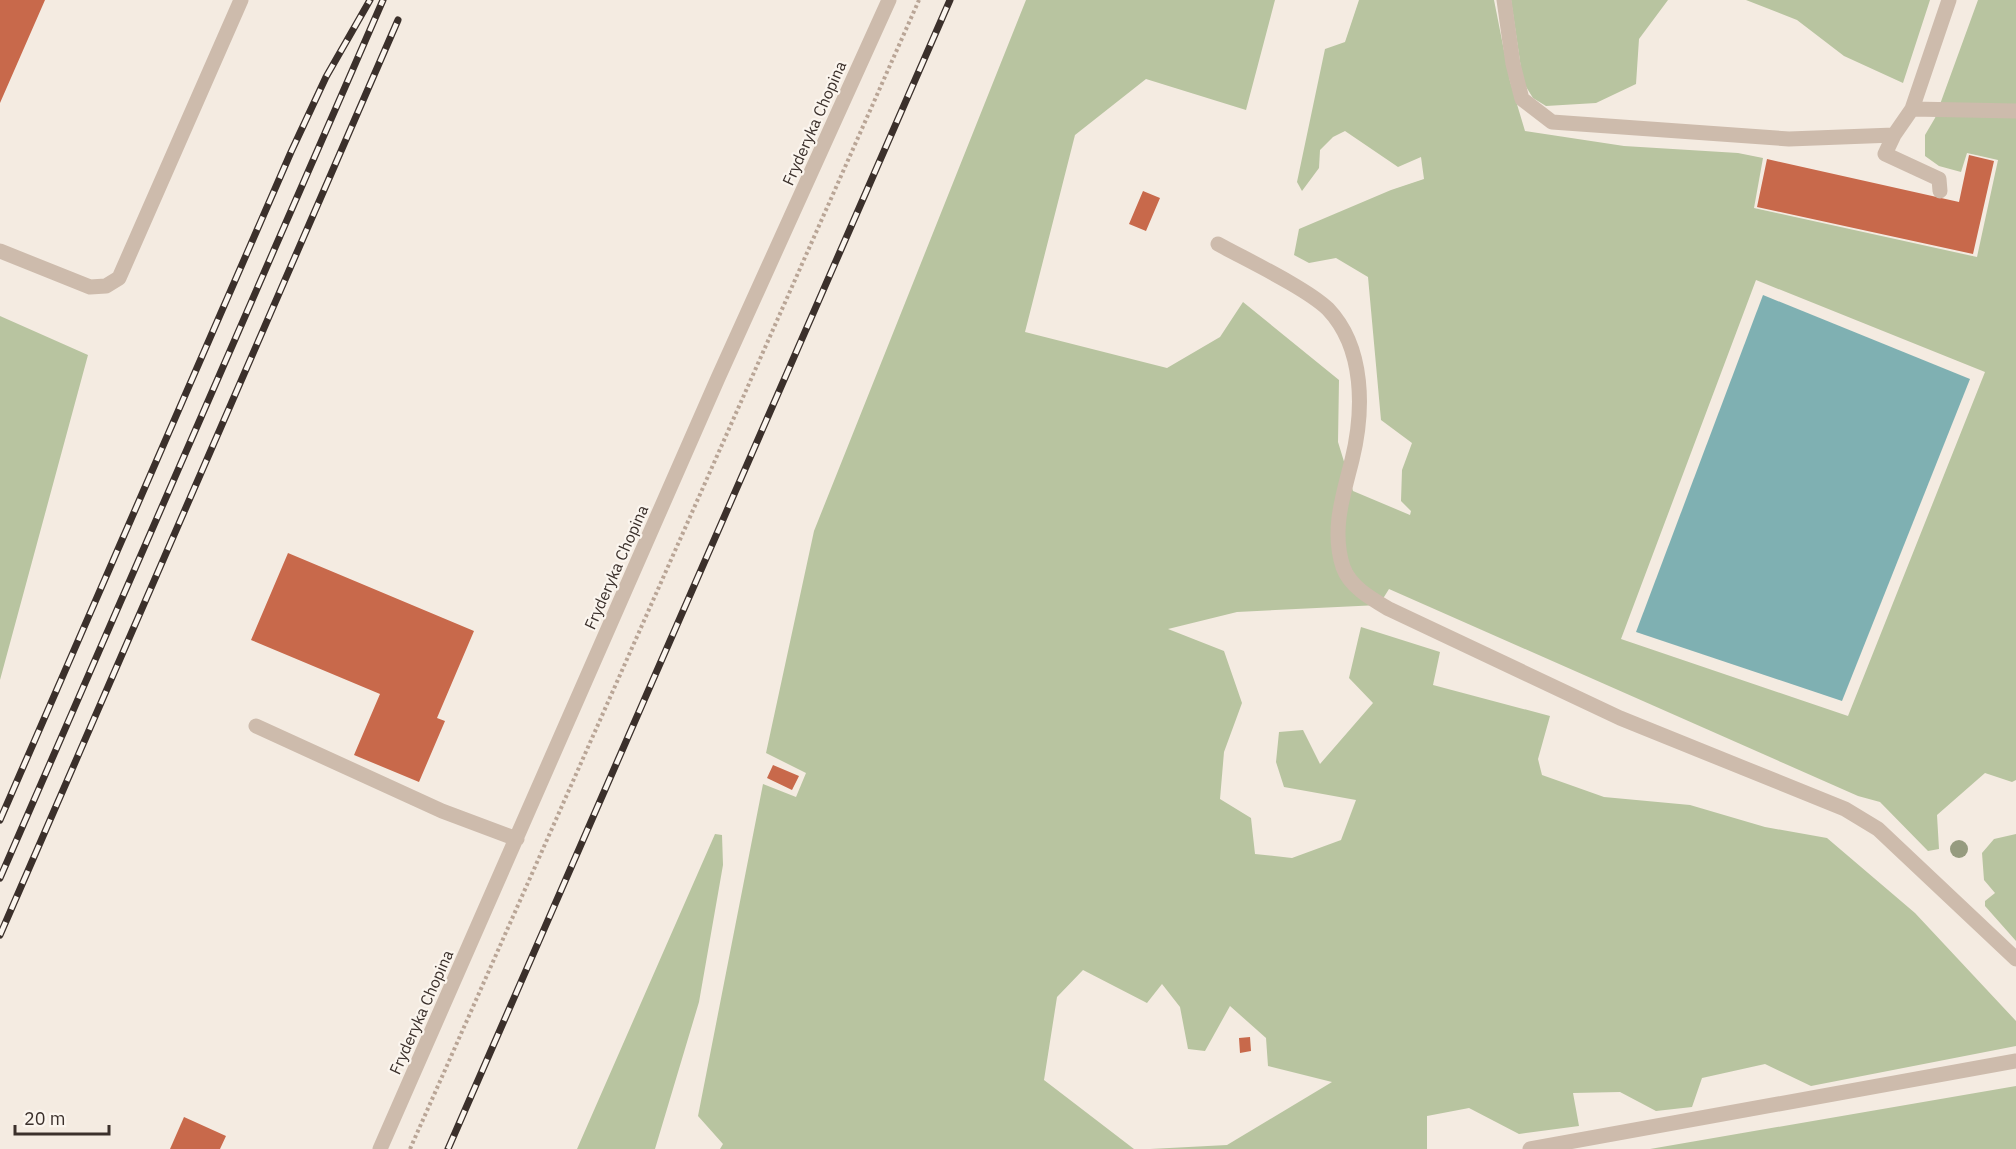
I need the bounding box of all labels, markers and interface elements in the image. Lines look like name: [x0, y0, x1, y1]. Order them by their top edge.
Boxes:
street label: Fryderyka Chopina: [778, 57, 851, 188]
street label: Fryderyka Chopina: [580, 501, 653, 632]
street label: Fryderyka Chopina: [385, 946, 458, 1077]
scale bar: [15, 1098, 110, 1136]
text: 20 m: [24, 1107, 66, 1130]

